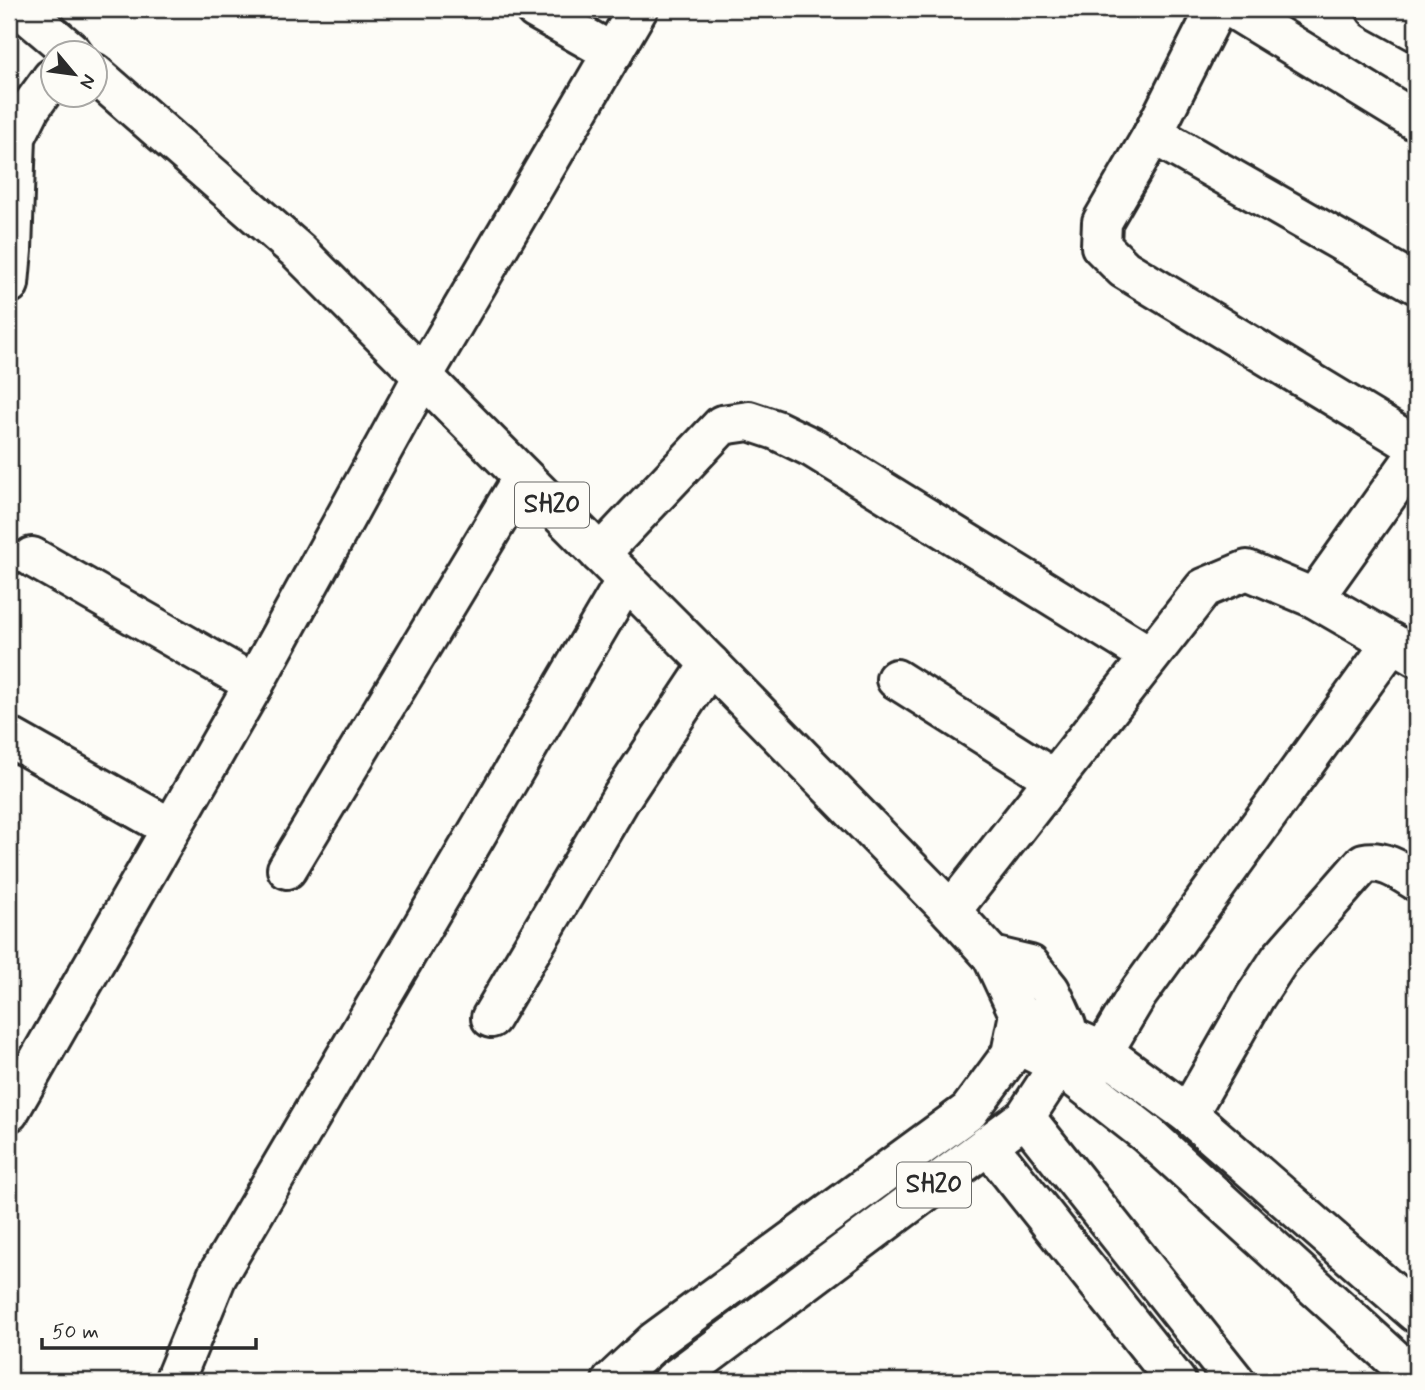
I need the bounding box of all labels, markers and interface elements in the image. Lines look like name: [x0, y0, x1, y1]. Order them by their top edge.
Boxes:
north arrow: [38, 38, 108, 108]
text: N: [74, 70, 102, 93]
road number: SH20: [515, 482, 589, 527]
road number: SH20: [897, 1162, 971, 1208]
scale bar: [42, 1306, 256, 1350]
text: 50 m: [52, 1318, 99, 1346]

